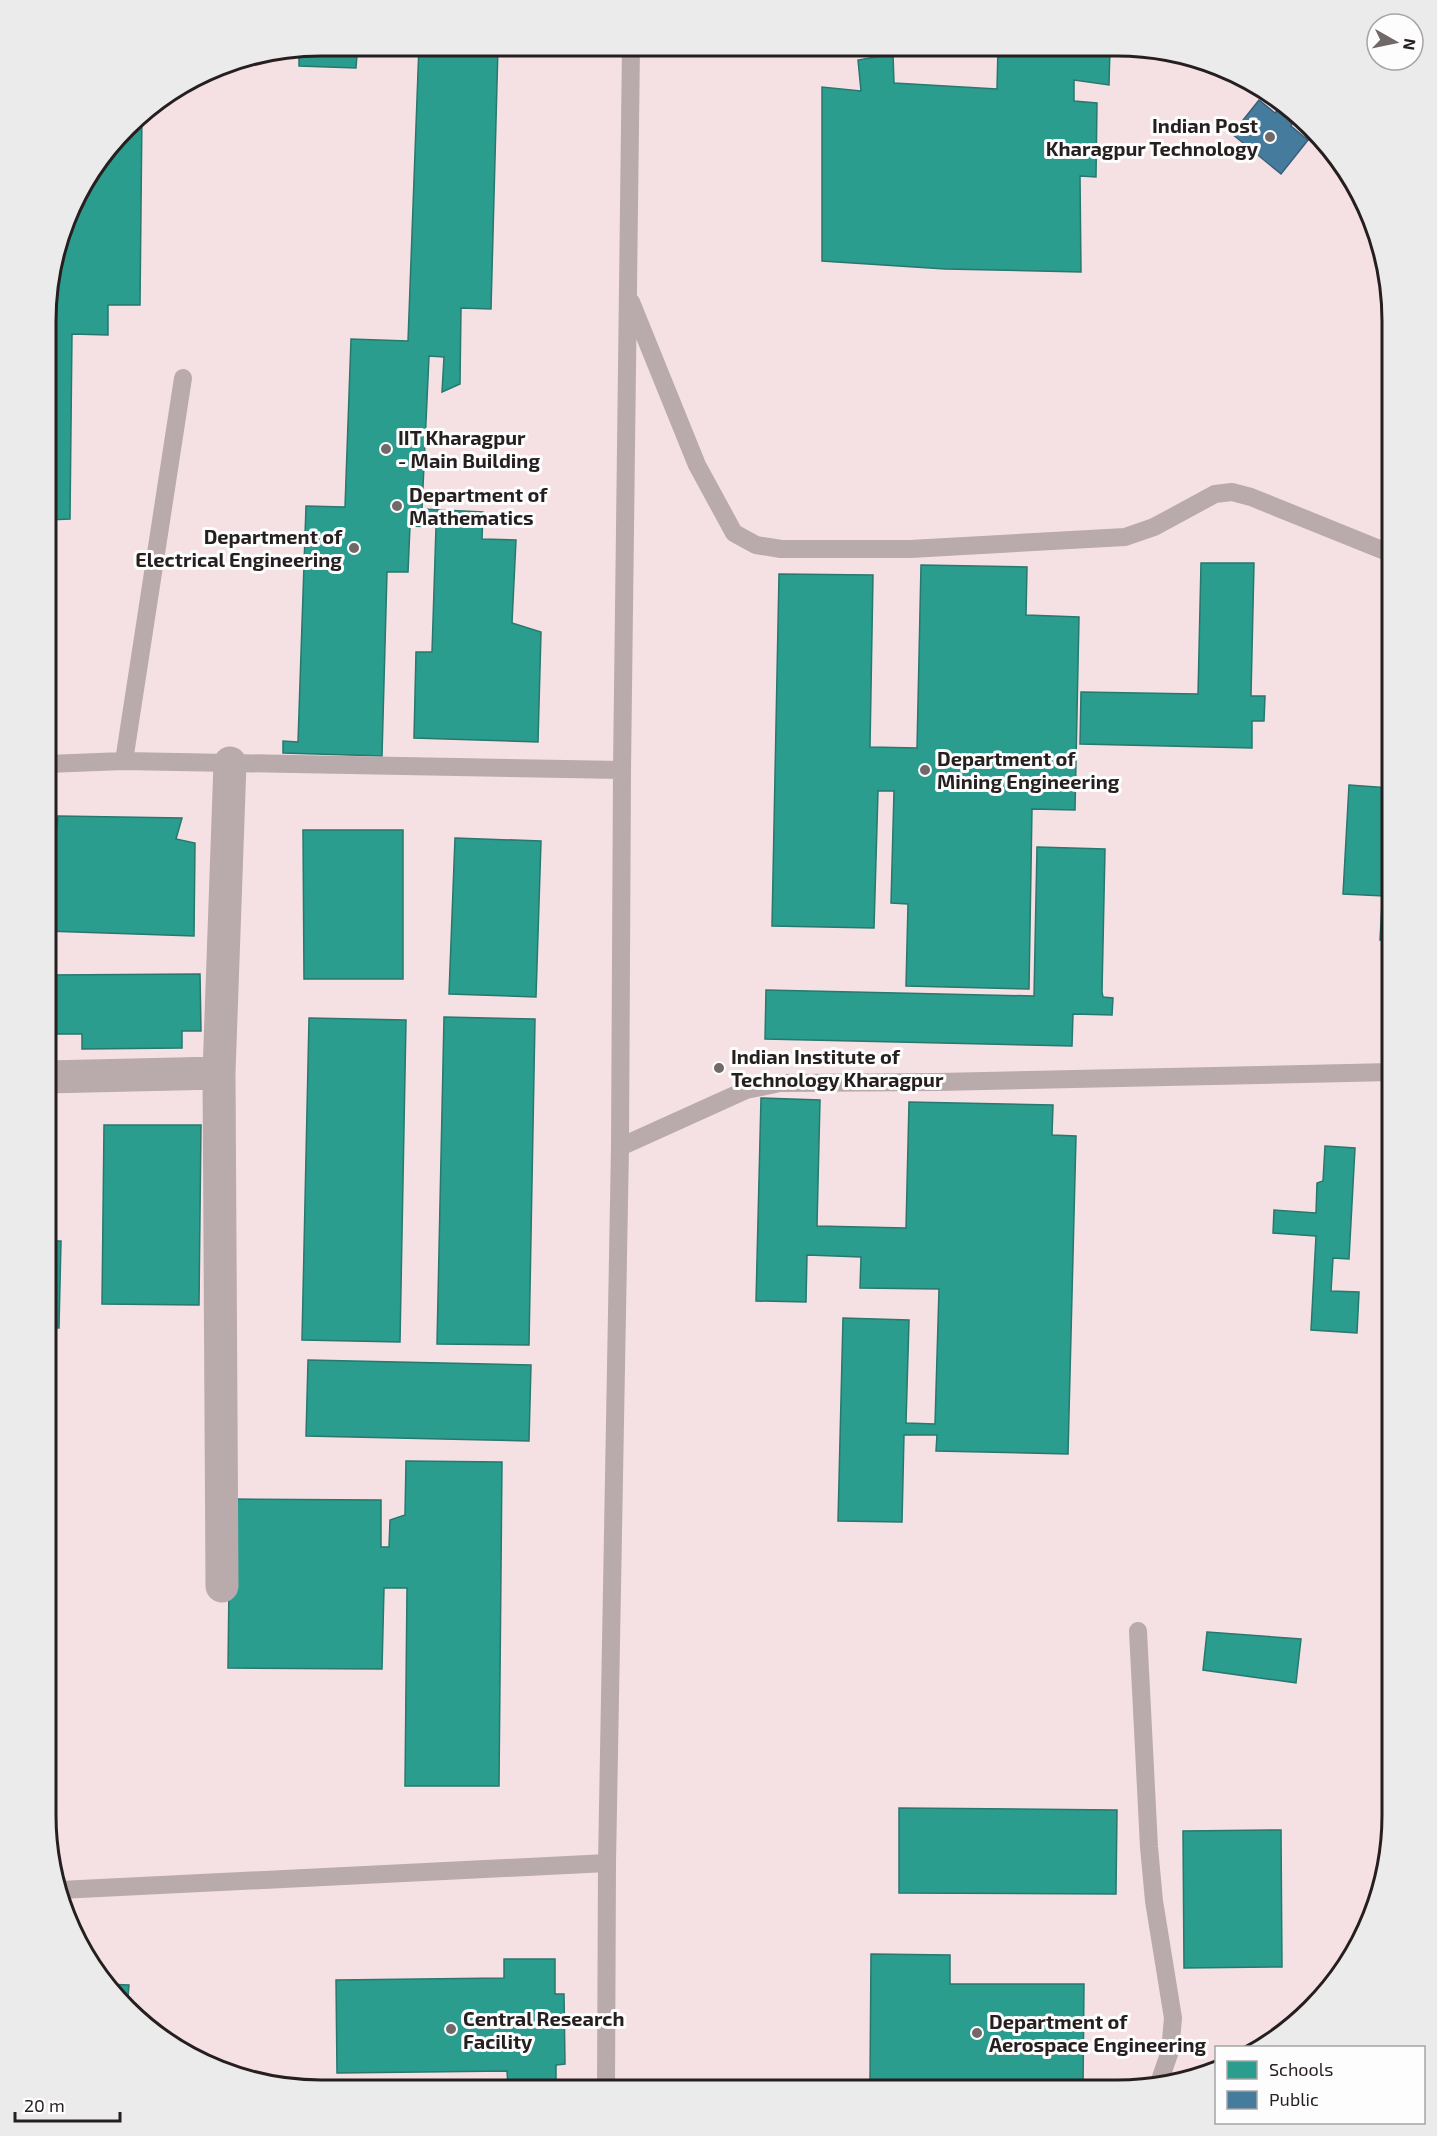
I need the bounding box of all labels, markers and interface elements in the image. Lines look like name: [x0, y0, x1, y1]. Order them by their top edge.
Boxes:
north arrow: [1365, 12, 1425, 72]
text: N: [1400, 37, 1421, 52]
place label: Indian Post Kharagpur Technology: [1046, 113, 1259, 161]
marker: Indian Post Kharagpur Technology: [1263, 130, 1277, 144]
place label: IIT Kharagpur - Main Building: [398, 425, 540, 472]
marker: IIT Kharagpur - Main Building: [379, 442, 393, 456]
place label: Department of Mathematics: [409, 482, 548, 529]
marker: Department of Mathematics: [390, 499, 404, 513]
place label: Department of Electrical Engineering: [135, 524, 343, 571]
marker: Department of Electrical Engineering: [347, 541, 361, 555]
place label: Department of Mining Engineering: [937, 746, 1120, 793]
marker: Department of Mining Engineering: [918, 763, 932, 777]
place label: Indian Institute of Technology Kharagpur: [731, 1044, 944, 1092]
marker: Indian Institute of Technology Kharagpur: [712, 1061, 726, 1075]
place label: Central Research Facility: [463, 2006, 625, 2054]
place label: Department of Aerospace Engineering: [989, 2009, 1207, 2056]
marker: Central Research Facility: [444, 2022, 458, 2036]
marker: Department of Aerospace Engineering: [970, 2026, 984, 2040]
legend: [1215, 2046, 1425, 2124]
text: Schools: [1269, 2058, 1333, 2080]
scale bar: [15, 2085, 120, 2123]
text: Public: [1269, 2088, 1319, 2110]
text: 20 m: [24, 2094, 65, 2116]

